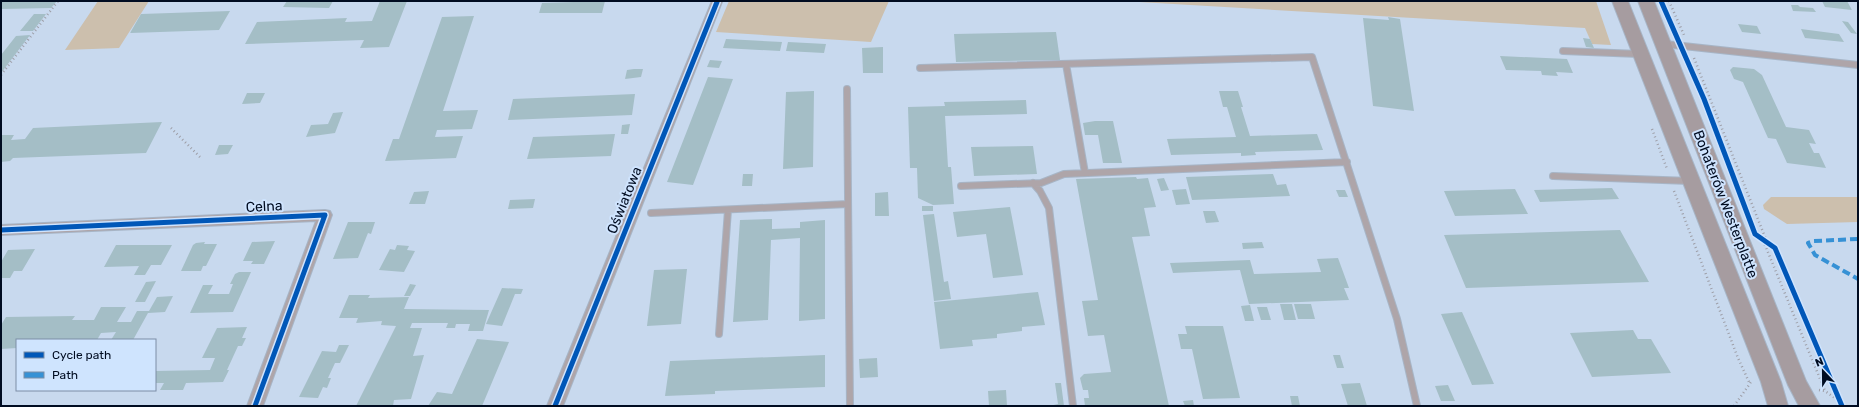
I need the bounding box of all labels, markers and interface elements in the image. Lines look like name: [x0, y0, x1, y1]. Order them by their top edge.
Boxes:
street label: Bohaterów Westerplatte: [1690, 128, 1762, 281]
street label: Oświatowa: [603, 164, 646, 236]
street label: Celna: [245, 197, 283, 216]
legend: [16, 339, 156, 391]
text: Cycle path: [52, 348, 111, 362]
north arrow: [1803, 351, 1843, 391]
text: N: [1813, 355, 1826, 370]
text: Path: [52, 368, 78, 382]

